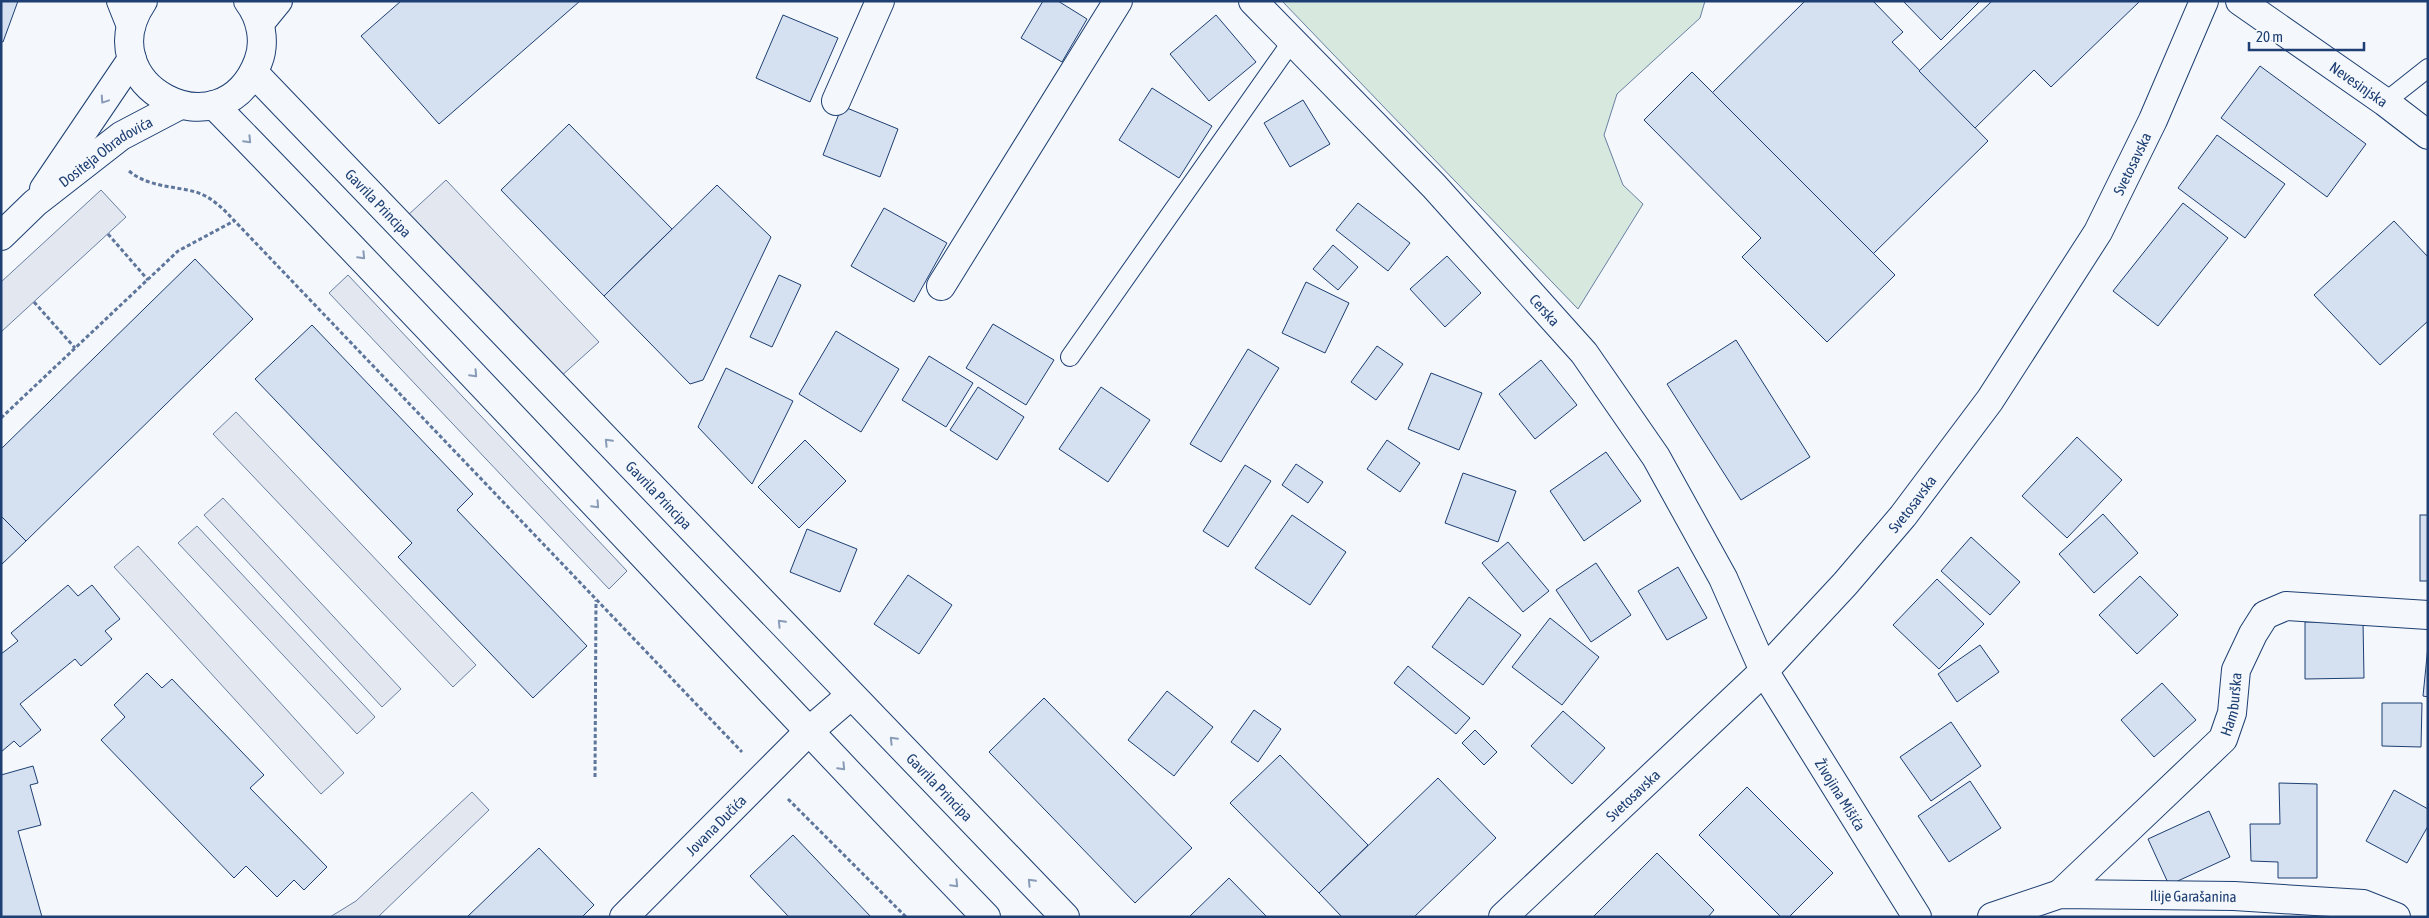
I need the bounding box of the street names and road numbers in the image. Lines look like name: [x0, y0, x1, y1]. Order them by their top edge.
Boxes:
street label: Nevesinjska: [2327, 58, 2391, 110]
street label: Dositeja Obradovića: [55, 113, 155, 190]
street label: Svetosavska: [2109, 129, 2154, 198]
street label: Gavrila Principa: [342, 165, 415, 240]
street label: Cerska: [1526, 290, 1564, 329]
street label: Gavrila Principa: [623, 457, 696, 532]
street label: Svetosavska: [1884, 472, 1939, 536]
street label: Hamburška: [2216, 672, 2244, 738]
street label: Gavrila Principa: [903, 749, 976, 824]
street label: Živojina Mišića: [1812, 755, 1869, 833]
street label: Svetosavska: [1602, 766, 1663, 824]
street label: Jovana Dučića: [682, 791, 749, 859]
street label: Ilije Garašanina: [2150, 887, 2237, 905]

